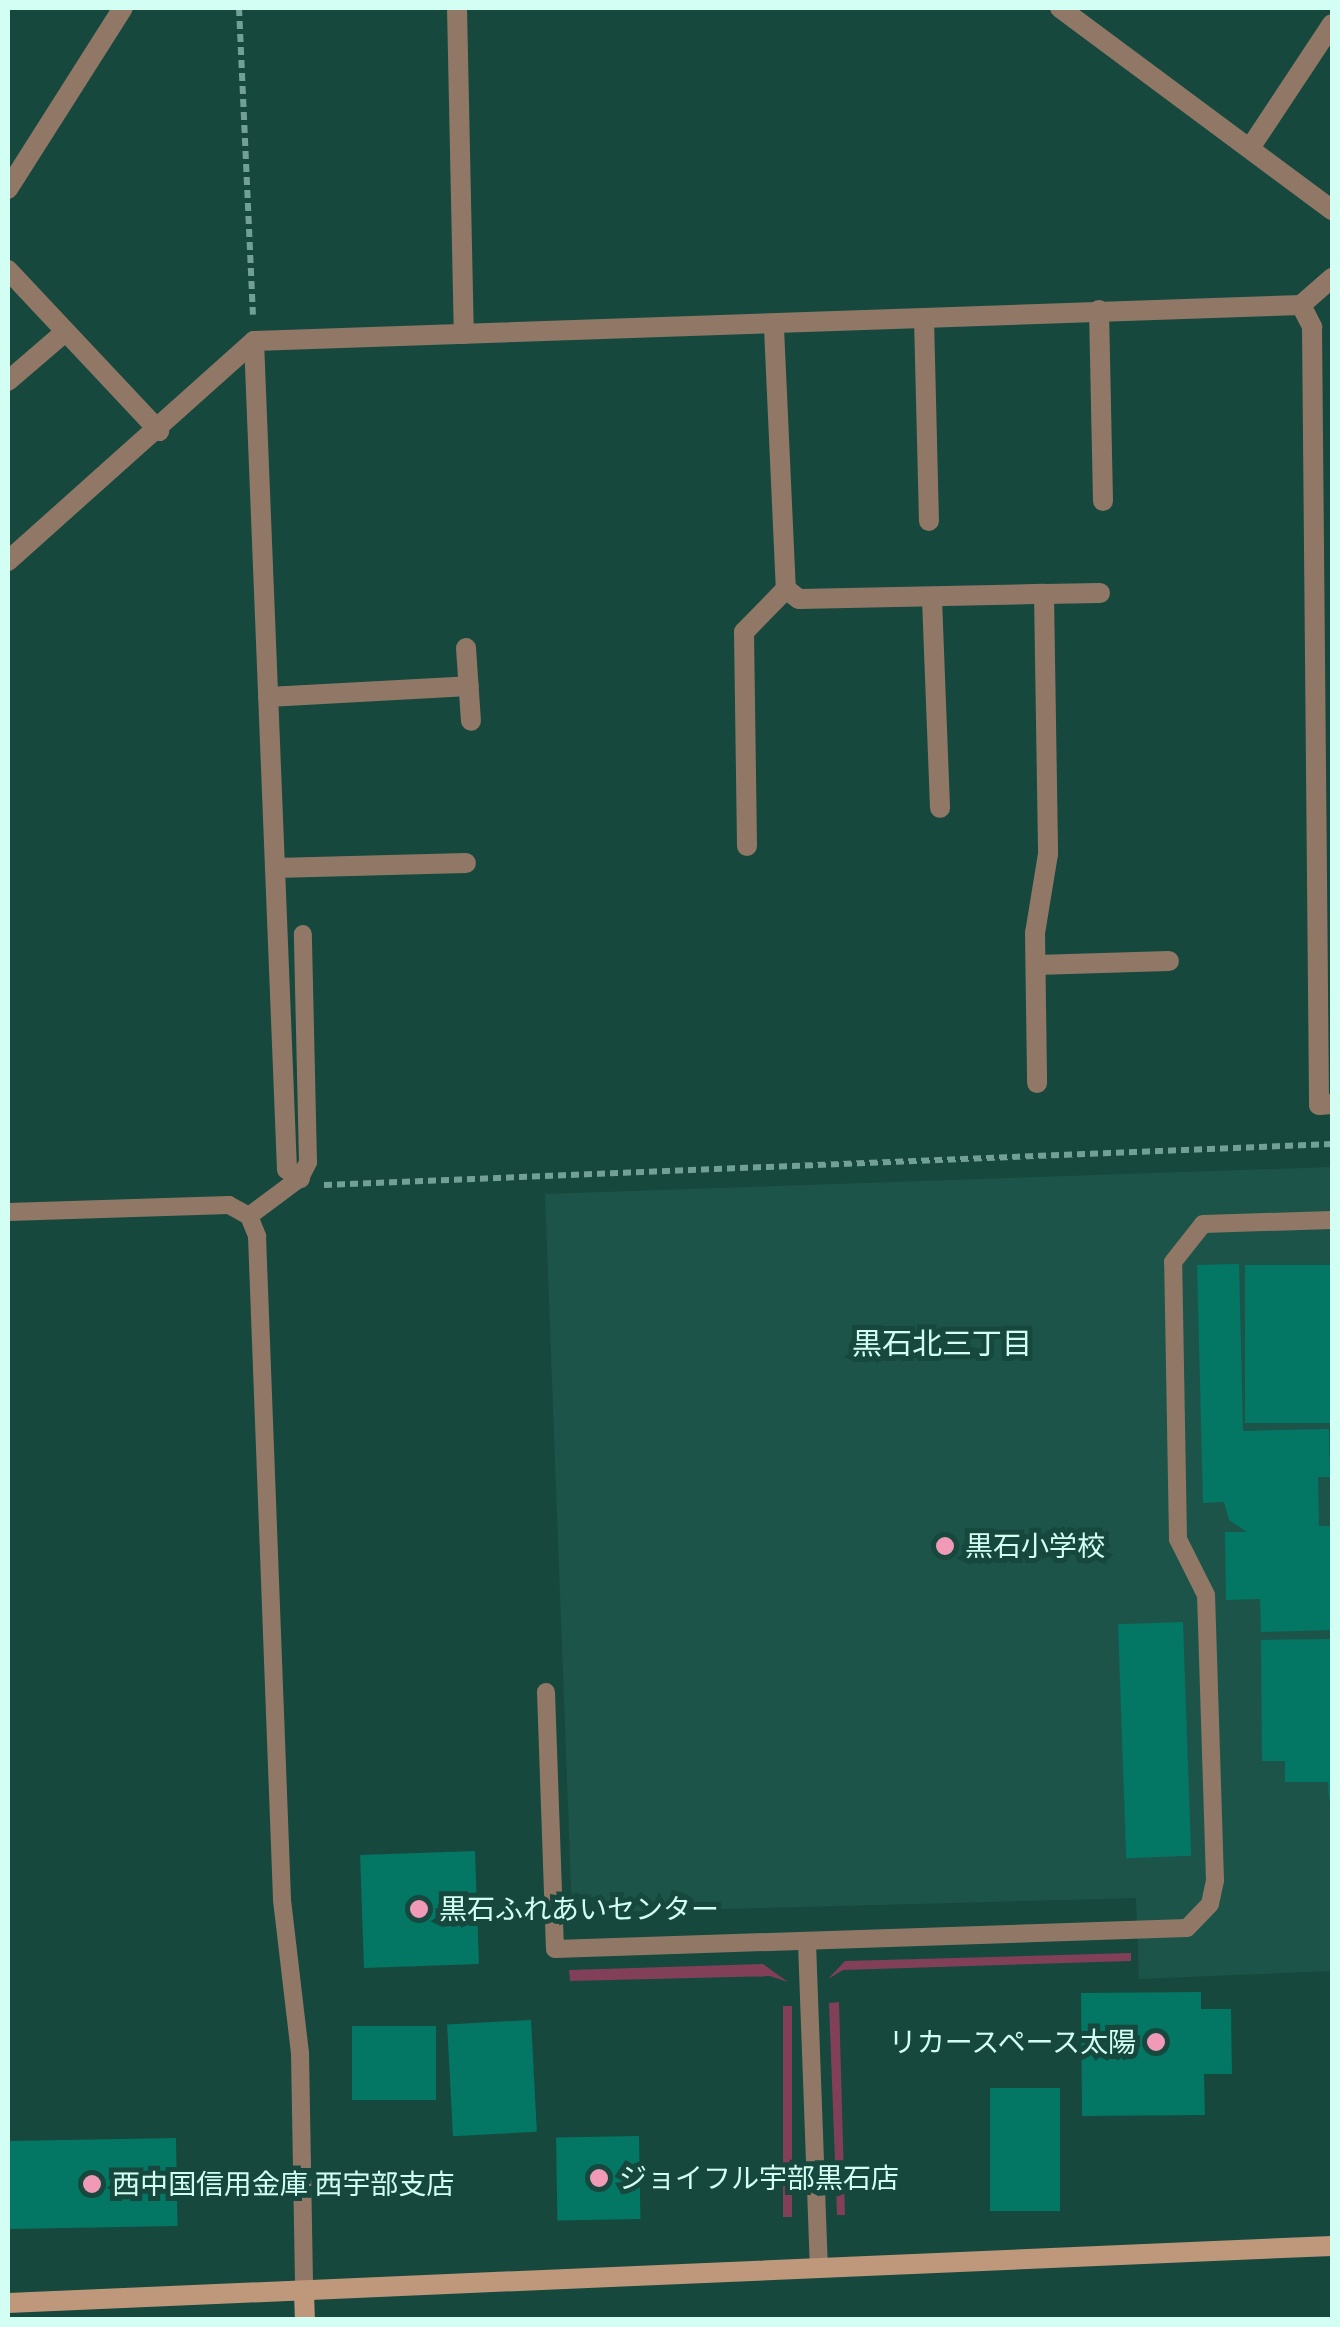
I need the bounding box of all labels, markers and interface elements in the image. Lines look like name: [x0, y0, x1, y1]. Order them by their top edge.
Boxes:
district label: 黒石北三丁目: [852, 1326, 1032, 1362]
place label: 黒石小学校: [965, 1529, 1105, 1563]
marker: 黒石小学校: [934, 1535, 956, 1557]
place label: 黒石ふれあいセンター: [439, 1892, 719, 1926]
marker: 黒石ふれあいセンター: [408, 1898, 430, 1920]
place label: リカースペース太陽: [884, 2025, 1136, 2059]
marker: リカースペース太陽: [1145, 2031, 1167, 2053]
place label: ジョイフル宇部黒石店: [619, 2161, 899, 2195]
place label: 西中国信用金庫 西宇部支店: [112, 2167, 455, 2201]
marker: ジョイフル宇部黒石店: [588, 2167, 610, 2189]
marker: 西中国信用金庫 西宇部支店: [81, 2173, 103, 2195]

